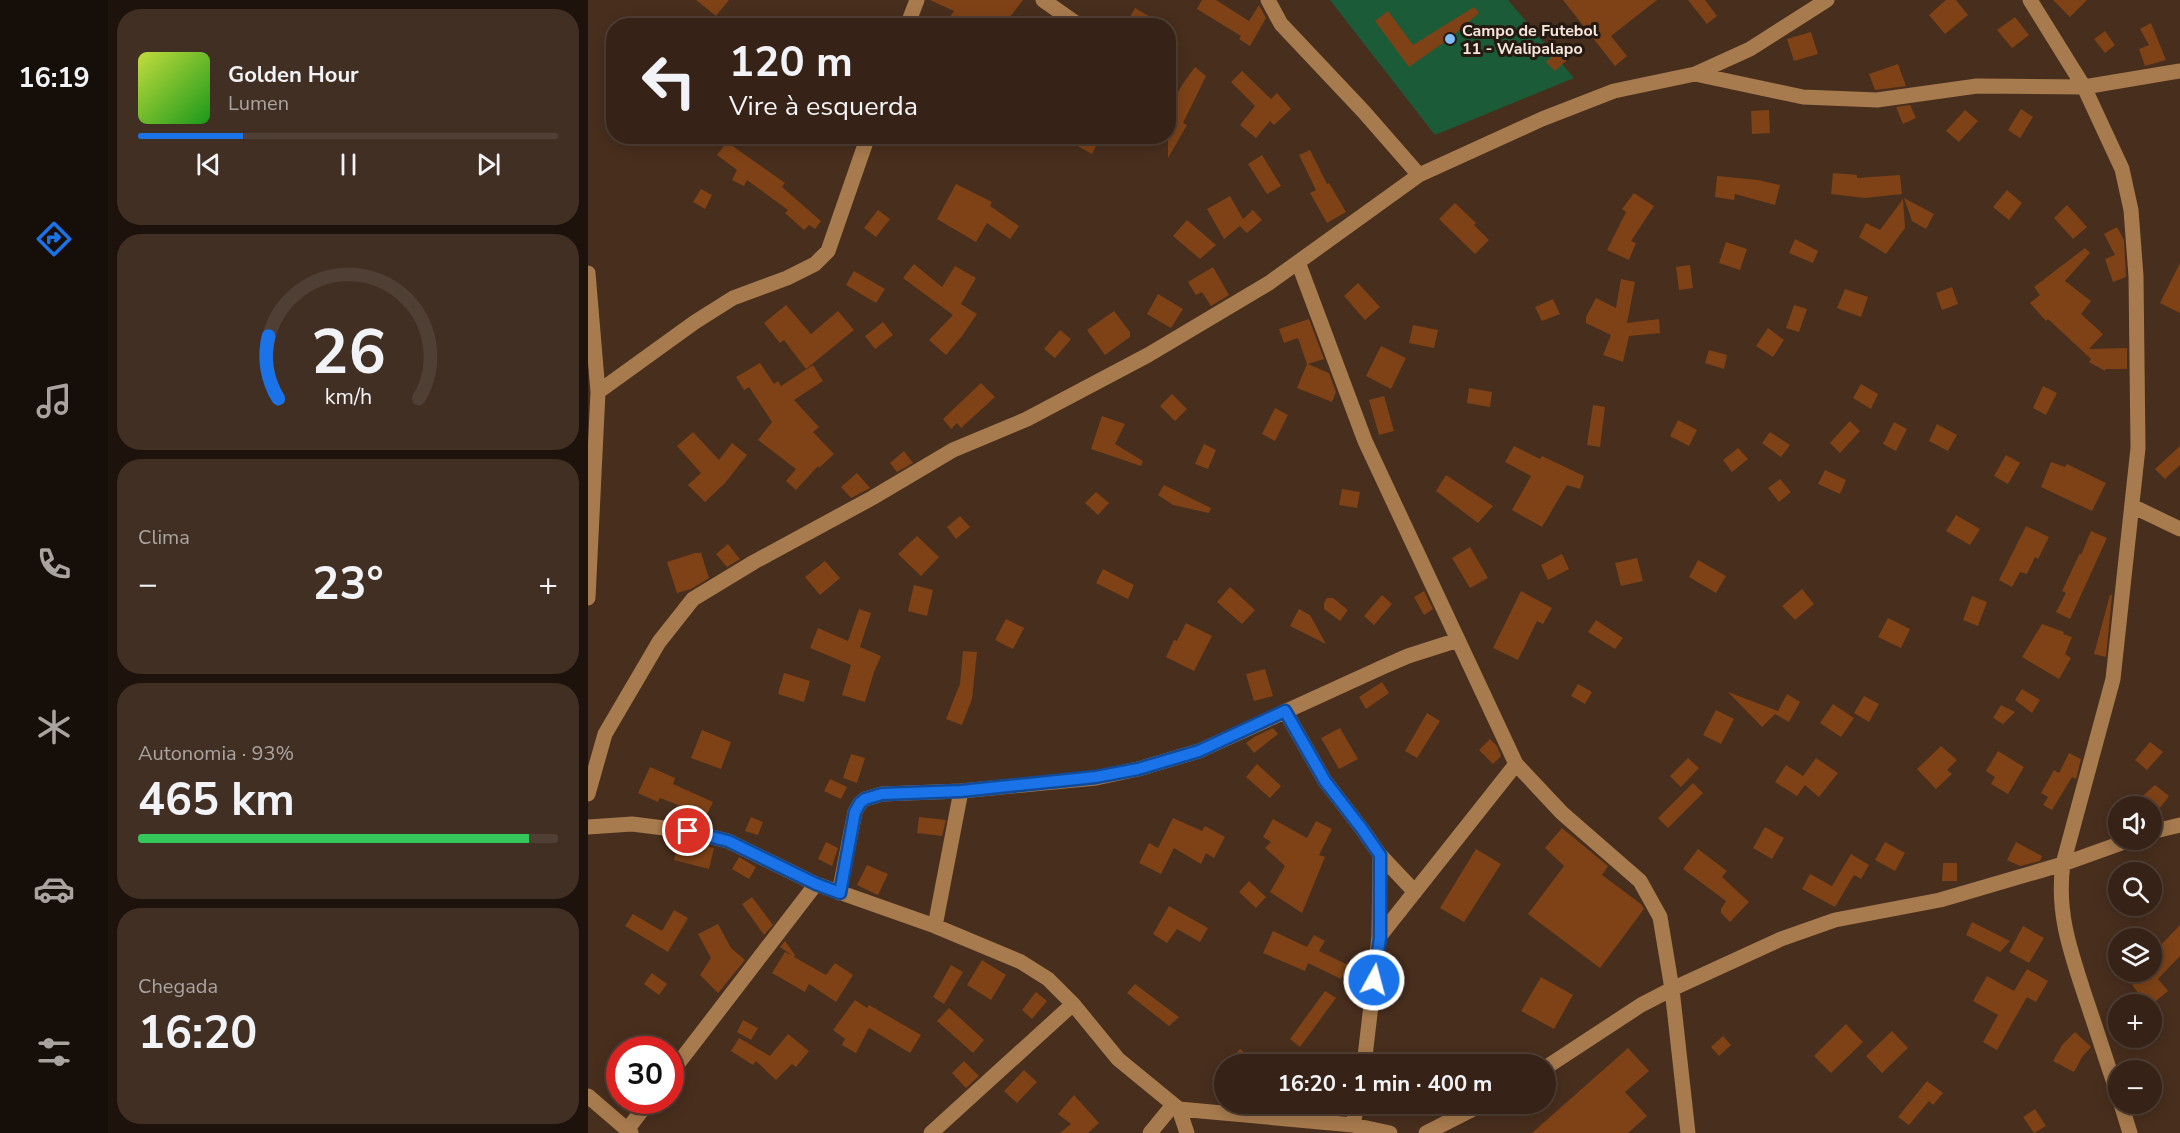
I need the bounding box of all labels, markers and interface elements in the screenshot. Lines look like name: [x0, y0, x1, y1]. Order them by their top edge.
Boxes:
place label: Campo de Futebol 11 - Walipalapo: [1462, 20, 1598, 60]
marker: Campo de Futebol 11 - Walipalapo: [1443, 32, 1457, 46]
text: 120 m: [729, 34, 853, 91]
icon: left: [630, 42, 708, 120]
text: 16:19: [18, 60, 90, 97]
text: Golden Hour: [228, 60, 359, 90]
text: Vire à esquerda: [729, 88, 918, 125]
text: Lumen: [228, 90, 289, 117]
icon: previous: [192, 148, 225, 181]
icon: pause: [332, 148, 365, 181]
icon: next: [472, 148, 505, 181]
icon: directions: [33, 218, 75, 260]
text: 26: [311, 310, 385, 395]
icon: music: [33, 380, 75, 422]
text: km/h: [324, 382, 372, 412]
text: Clima: [138, 524, 190, 551]
icon: phone: [33, 543, 75, 585]
text: 23°: [312, 554, 384, 615]
text: −: [138, 562, 158, 607]
text: +: [538, 562, 558, 607]
icon: climate: [33, 706, 75, 748]
text: Autonomia · 93%: [138, 740, 294, 767]
text: 465 km: [138, 770, 295, 831]
map controls: [2108, 796, 2162, 1114]
button: sound: [2108, 796, 2162, 850]
pin: [662, 805, 713, 856]
icon: arrive: [671, 814, 704, 847]
button: search: [2108, 862, 2162, 916]
icon: car: [33, 868, 75, 910]
button: layers: [2108, 928, 2162, 982]
position arrow: [1342, 948, 1406, 1012]
text: Chegada: [138, 973, 218, 1000]
button: +: [2108, 994, 2162, 1048]
text: 16:20: [138, 1003, 257, 1064]
icon: filters: [33, 1031, 75, 1073]
speed limit sign: 30: [606, 1036, 684, 1114]
button: −: [2108, 1060, 2162, 1114]
text: 16:20 · 1 min · 400 m: [1278, 1069, 1492, 1099]

